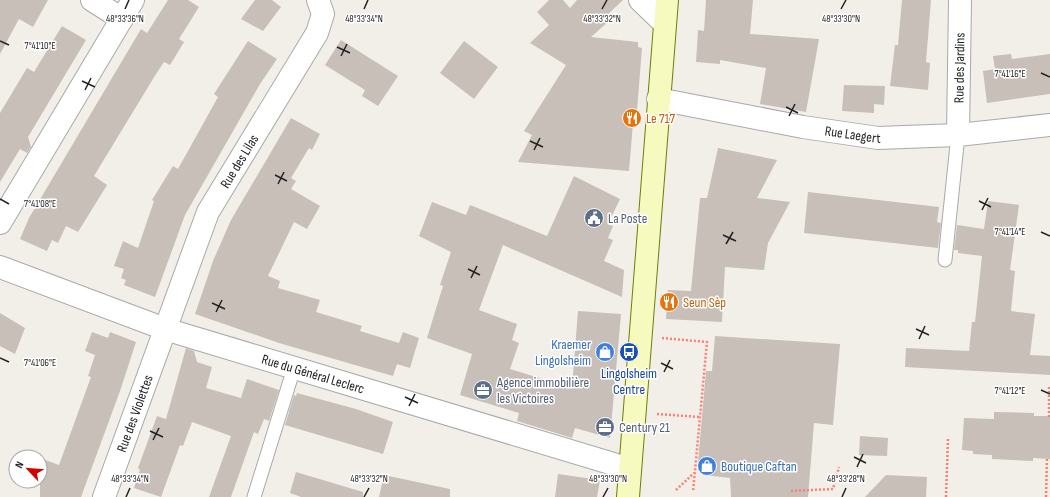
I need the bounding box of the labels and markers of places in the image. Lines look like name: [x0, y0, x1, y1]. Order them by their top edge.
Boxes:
restaurant icon: Le 717: [621, 107, 643, 129]
place label: Le 717: [646, 110, 675, 127]
public building icon: La Poste: [583, 207, 605, 229]
place label: La Poste: [608, 210, 647, 227]
restaurant icon: Seun Sèp: [658, 291, 680, 313]
place label: Seun Sèp: [683, 294, 726, 311]
place label: Kraemer Lingolsheim: [535, 336, 591, 369]
shop icon: Kraemer Lingolsheim: [594, 341, 616, 363]
bus stop icon: Lingolsheim Centre: [618, 341, 640, 363]
place label: Lingolsheim Centre: [601, 365, 657, 398]
place label: Agence immobilière les Victoires: [496, 374, 589, 407]
office icon: Agence immobilière les Victoires: [472, 379, 494, 401]
office icon: Century 21: [594, 416, 616, 438]
place label: Century 21: [619, 419, 670, 436]
shop icon: Boutique Caftan: [696, 455, 718, 477]
place label: Boutique Caftan: [721, 458, 797, 475]

